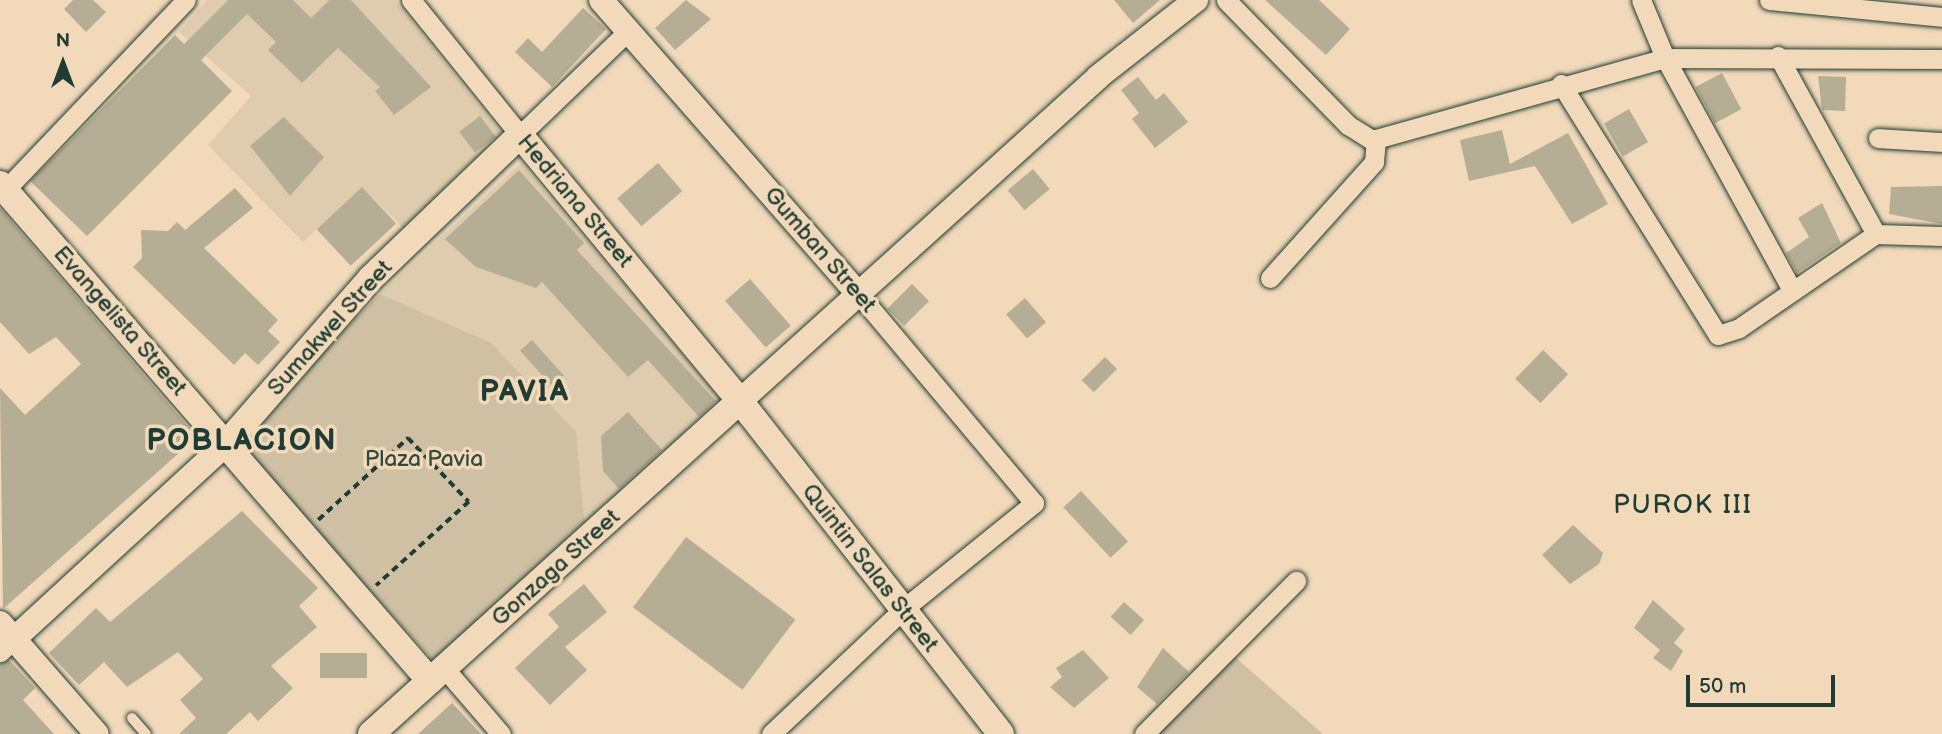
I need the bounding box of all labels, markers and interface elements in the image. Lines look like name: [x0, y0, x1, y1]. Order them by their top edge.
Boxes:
north arrow: [28, 28, 98, 98]
text: N: [56, 30, 70, 53]
street label: Hedriana Street: [511, 129, 639, 273]
street label: Gumban Street: [758, 181, 882, 319]
street label: Evangelista Street: [47, 240, 193, 402]
street label: Sumakwel Street: [262, 254, 398, 402]
district label: PAVIA: [480, 374, 570, 410]
district label: POBLACION: [148, 423, 336, 459]
park label: Plaza Pavia: [365, 445, 483, 473]
street label: Quintin Salas Street: [796, 478, 944, 658]
district label: PUROK III: [1614, 490, 1752, 522]
street label: Gonzaga Street: [486, 503, 626, 633]
scale bar: [1690, 660, 1839, 704]
text: 50 m: [1699, 674, 1746, 699]

